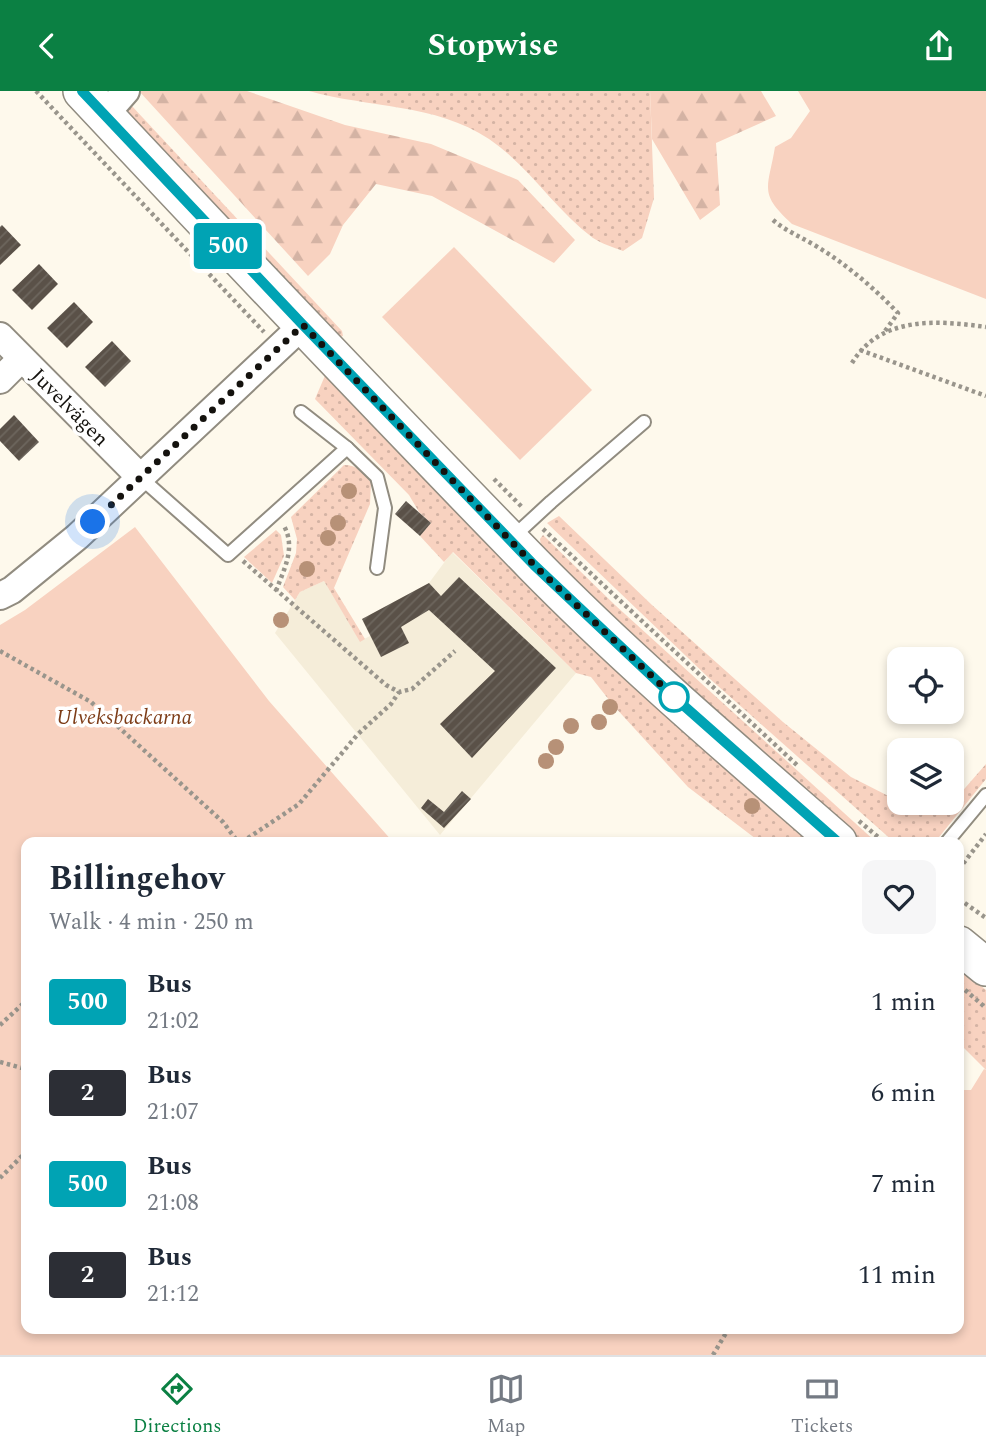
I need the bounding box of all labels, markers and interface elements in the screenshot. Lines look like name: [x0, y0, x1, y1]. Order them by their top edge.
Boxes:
text: Stopwise: [428, 21, 558, 70]
icon: back: [28, 27, 66, 65]
icon: share: [920, 27, 958, 65]
line badge: 500: [188, 223, 268, 269]
text: 500: [208, 228, 248, 264]
street label: Juvelvägen: [23, 361, 116, 454]
your location: [75, 504, 110, 539]
map controls: [887, 647, 964, 815]
button: locate: [887, 647, 964, 724]
unlabelled marker: [659, 682, 689, 712]
park label: Ulveksbackarna: [56, 702, 192, 734]
button: layers: [887, 738, 964, 815]
text: Billingehov: [49, 854, 224, 904]
button: heart: [862, 860, 936, 934]
text: Walk · 4 min · 250 m: [49, 905, 254, 940]
text: Bus: [147, 964, 192, 1004]
text: 1 min: [871, 982, 936, 1022]
text: 500: [67, 984, 108, 1020]
text: 21:02: [147, 1004, 199, 1039]
text: Bus: [147, 1055, 192, 1095]
text: 6 min: [871, 1073, 936, 1113]
text: 2: [81, 1075, 94, 1111]
text: 21:07: [147, 1095, 199, 1130]
text: Bus: [147, 1146, 192, 1186]
text: 7 min: [871, 1164, 936, 1204]
text: 500: [67, 1166, 108, 1202]
text: 21:08: [147, 1186, 199, 1221]
text: Bus: [147, 1237, 192, 1277]
text: 11 min: [858, 1255, 936, 1295]
text: 2: [81, 1257, 94, 1293]
text: 21:12: [147, 1277, 199, 1312]
tab: Directions: [133, 1370, 222, 1441]
tab: Map: [487, 1370, 525, 1441]
tab: Tickets: [791, 1370, 853, 1441]

